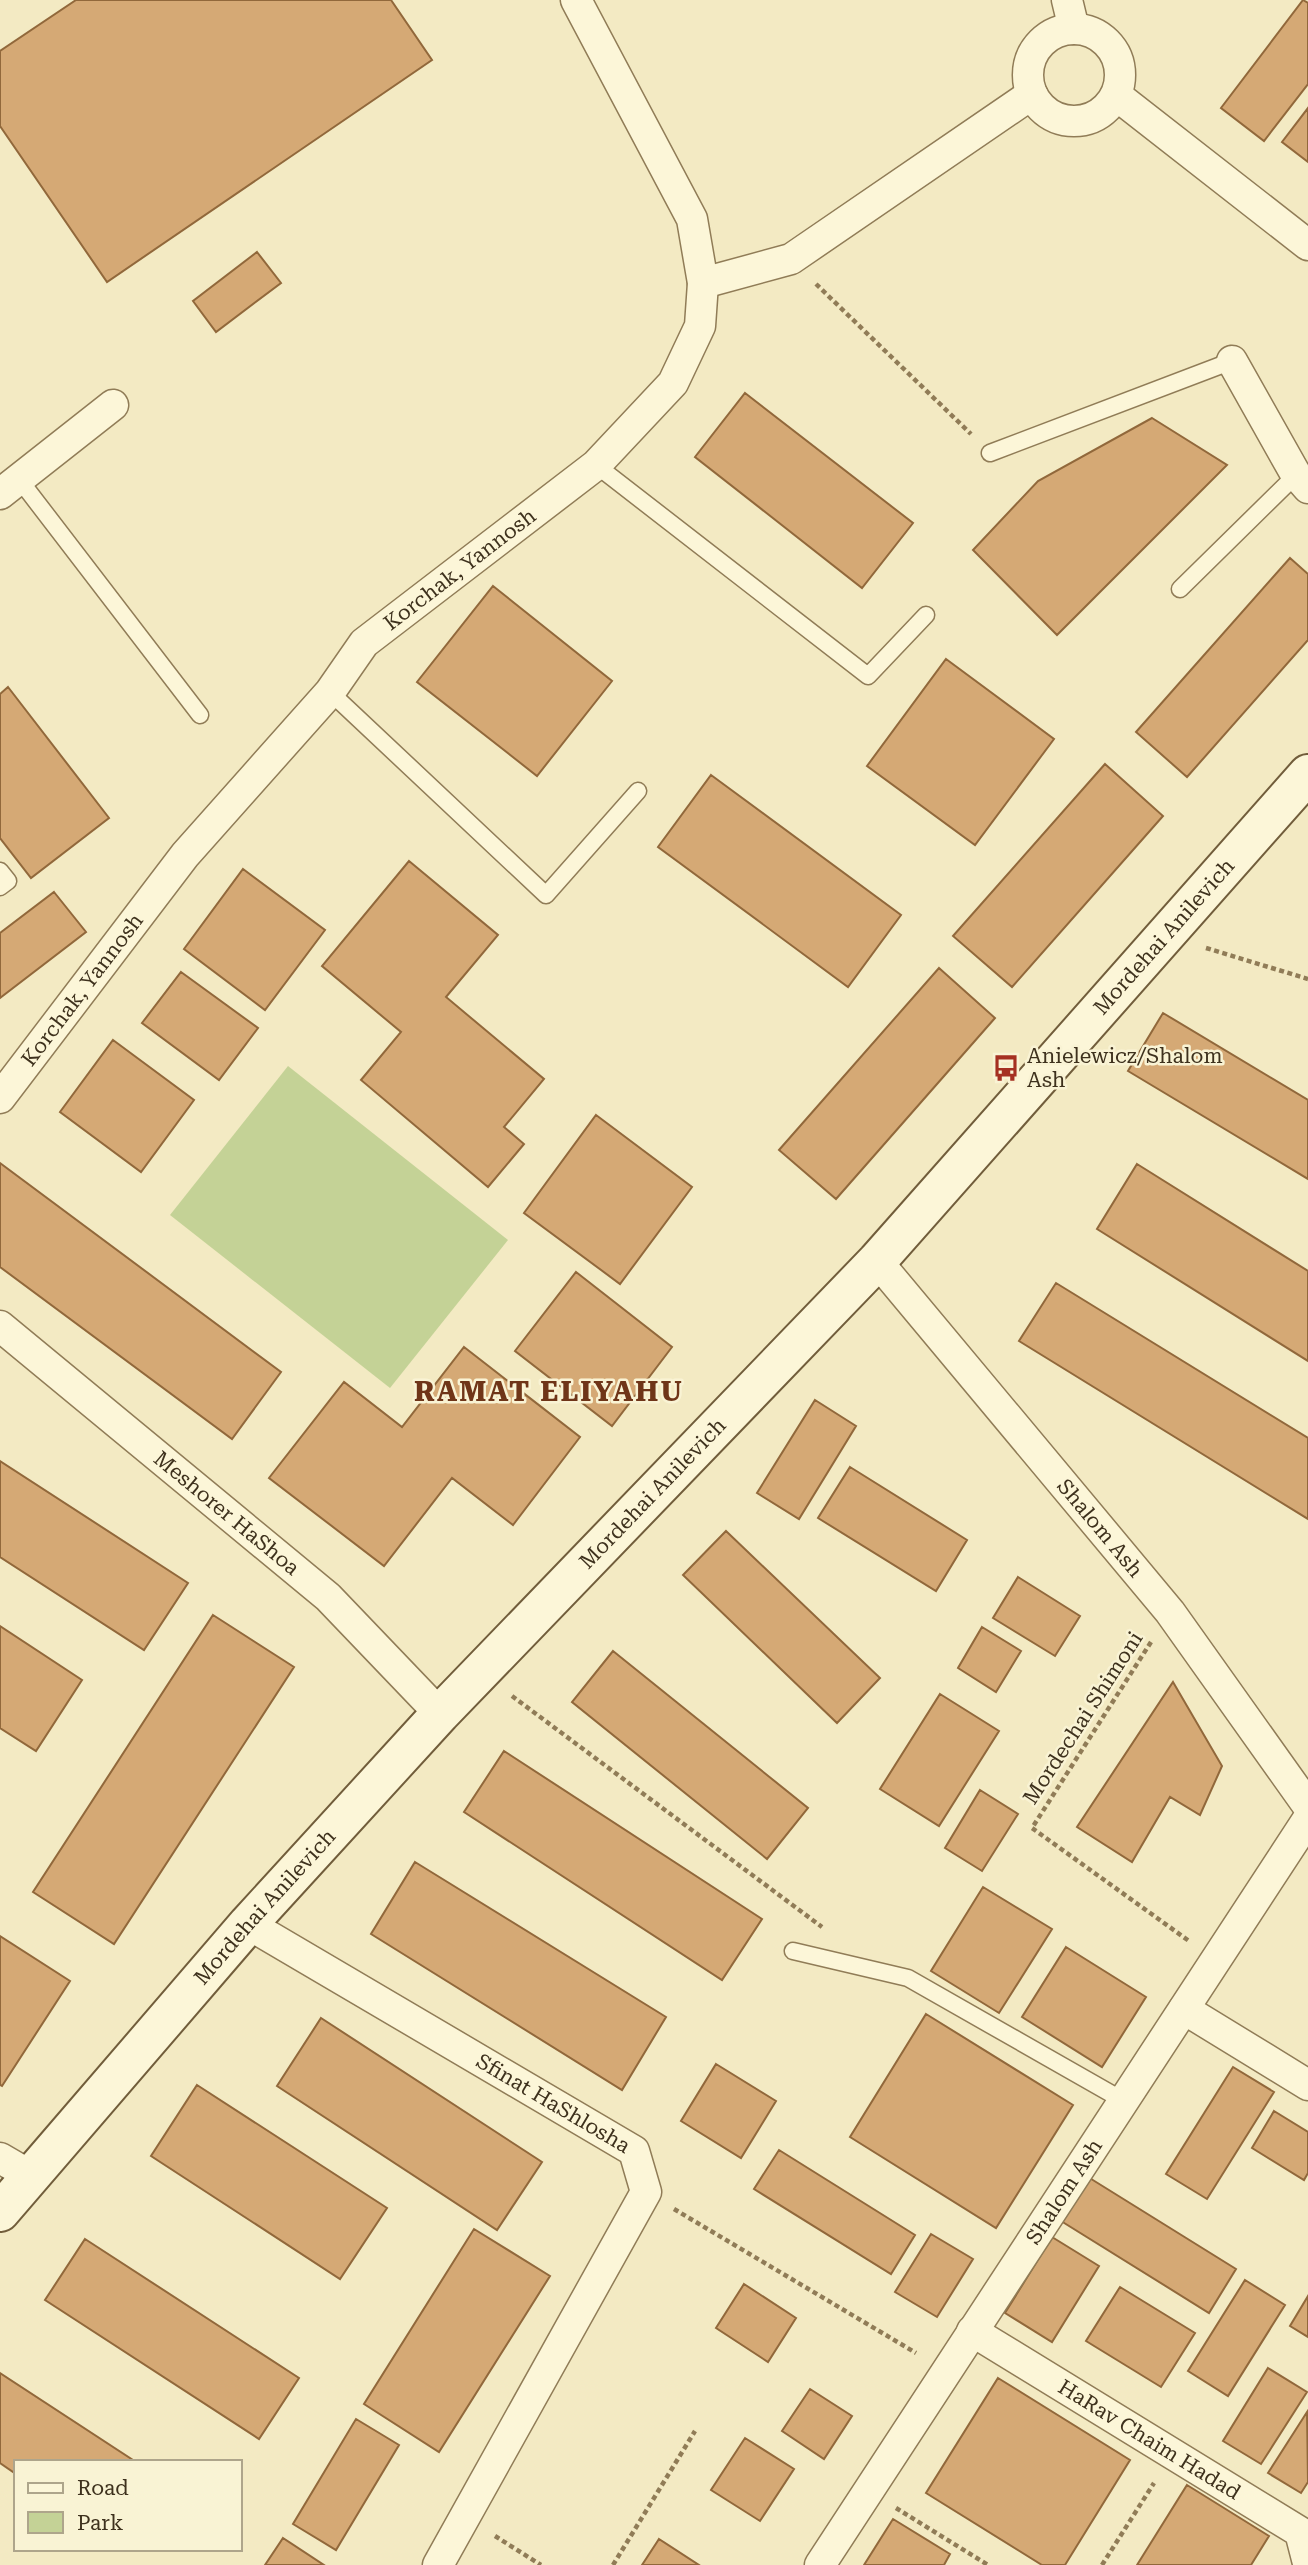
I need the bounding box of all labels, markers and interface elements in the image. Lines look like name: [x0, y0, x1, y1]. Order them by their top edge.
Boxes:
street label: Korchak, Yannosh: [379, 503, 541, 635]
street label: Mordehai Anilevich: [1089, 854, 1239, 1020]
street label: Korchak, Yannosh: [17, 909, 148, 1071]
place label: Anielewicz/Shalom Ash: [1027, 1044, 1223, 1092]
bus stop icon: Anielewicz/Shalom Ash: [991, 1053, 1021, 1083]
district label: RAMAT ELIYAHU: [414, 1375, 684, 1408]
street label: Mordehai Anilevich: [575, 1413, 731, 1574]
street label: Meshorer HaShoa: [149, 1446, 305, 1581]
street label: Shalom Ash: [1052, 1474, 1148, 1582]
street label: Mordechai Shimoni: [1018, 1627, 1148, 1809]
street label: Mordehai Anilevich: [189, 1824, 341, 1989]
street label: Sfinat HaShlosha: [472, 2049, 635, 2158]
street label: Shalom Ash: [1021, 2134, 1107, 2249]
street label: HaRav Chaim Hadad: [1054, 2375, 1245, 2505]
legend: [14, 2460, 242, 2551]
text: Road: [77, 2476, 129, 2500]
text: Park: [77, 2511, 123, 2535]

